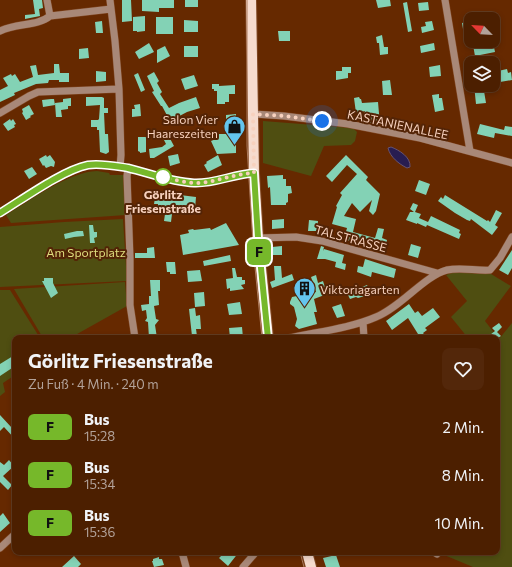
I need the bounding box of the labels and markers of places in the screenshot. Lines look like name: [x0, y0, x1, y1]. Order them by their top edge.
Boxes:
place label: Salon Vier Haareszeiten: [147, 112, 218, 140]
shop icon: Salon Vier Haareszeiten: [221, 113, 247, 146]
marker: Görlitz Friesenstraße: [154, 168, 172, 186]
place label: Görlitz Friesenstraße: [125, 187, 201, 215]
building icon: Viktoriagarten: [292, 276, 318, 309]
place label: Viktoriagarten: [320, 282, 400, 296]

